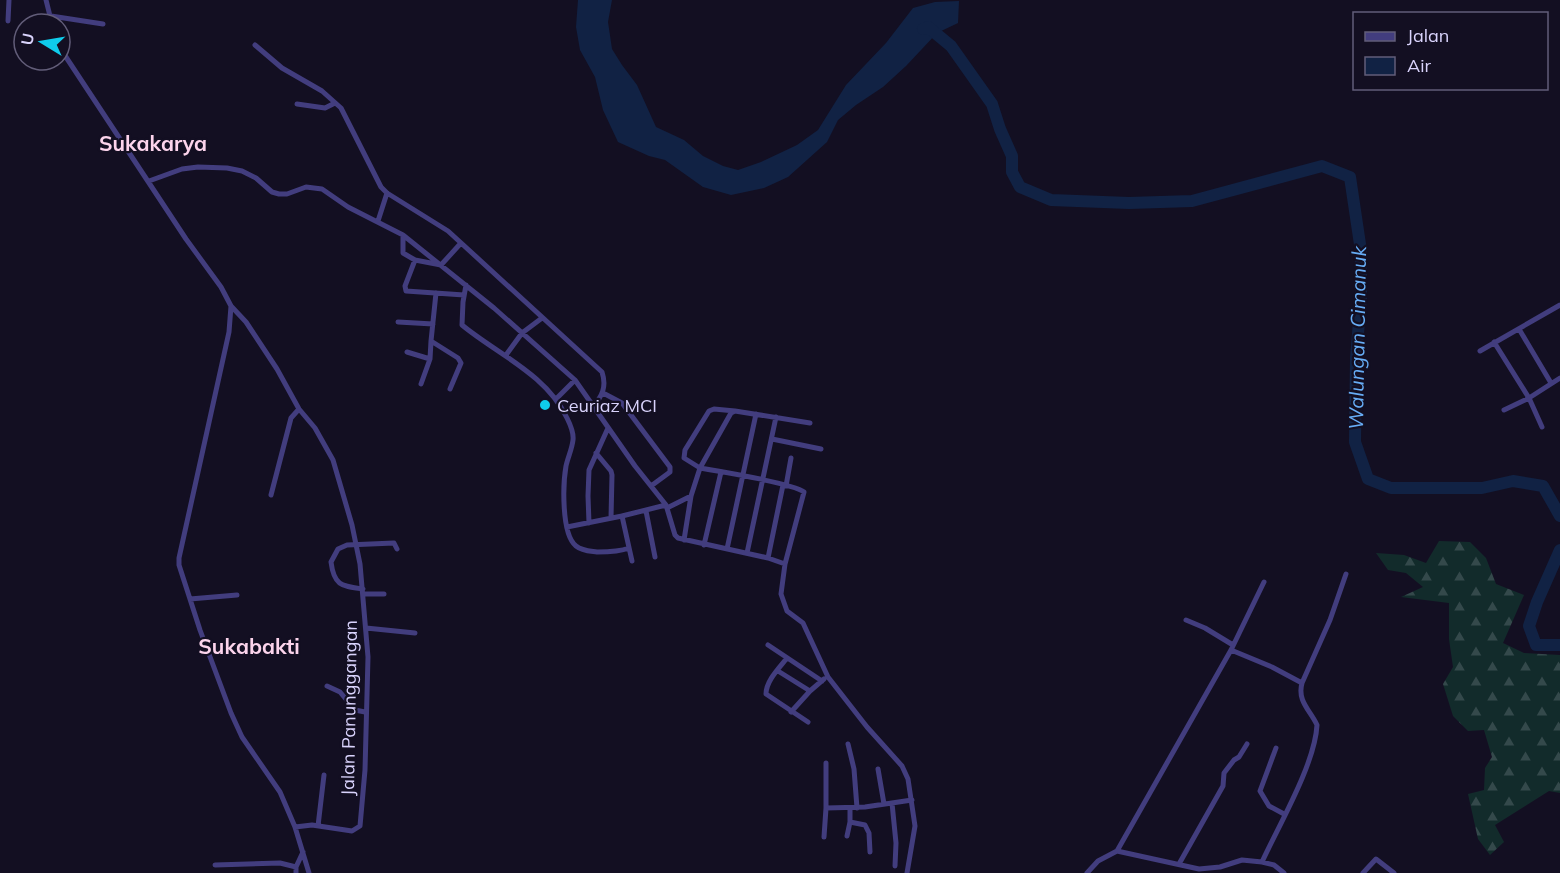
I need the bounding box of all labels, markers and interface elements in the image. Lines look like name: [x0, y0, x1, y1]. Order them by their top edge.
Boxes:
north arrow: [12, 12, 72, 72]
legend: [1353, 12, 1548, 90]
text: Jalan: [1407, 24, 1449, 47]
text: U: [16, 31, 38, 47]
text: Air: [1407, 54, 1432, 77]
district label: Sukakarya: [99, 130, 207, 156]
water label: Walungan Cimanuk: [1343, 245, 1371, 430]
place label: Ceuriaz MCI: [557, 394, 657, 417]
marker: Ceuriaz MCI: [538, 398, 552, 412]
street label: Jalan Panunggangan: [336, 620, 362, 796]
district label: Sukabakti: [198, 633, 300, 659]

